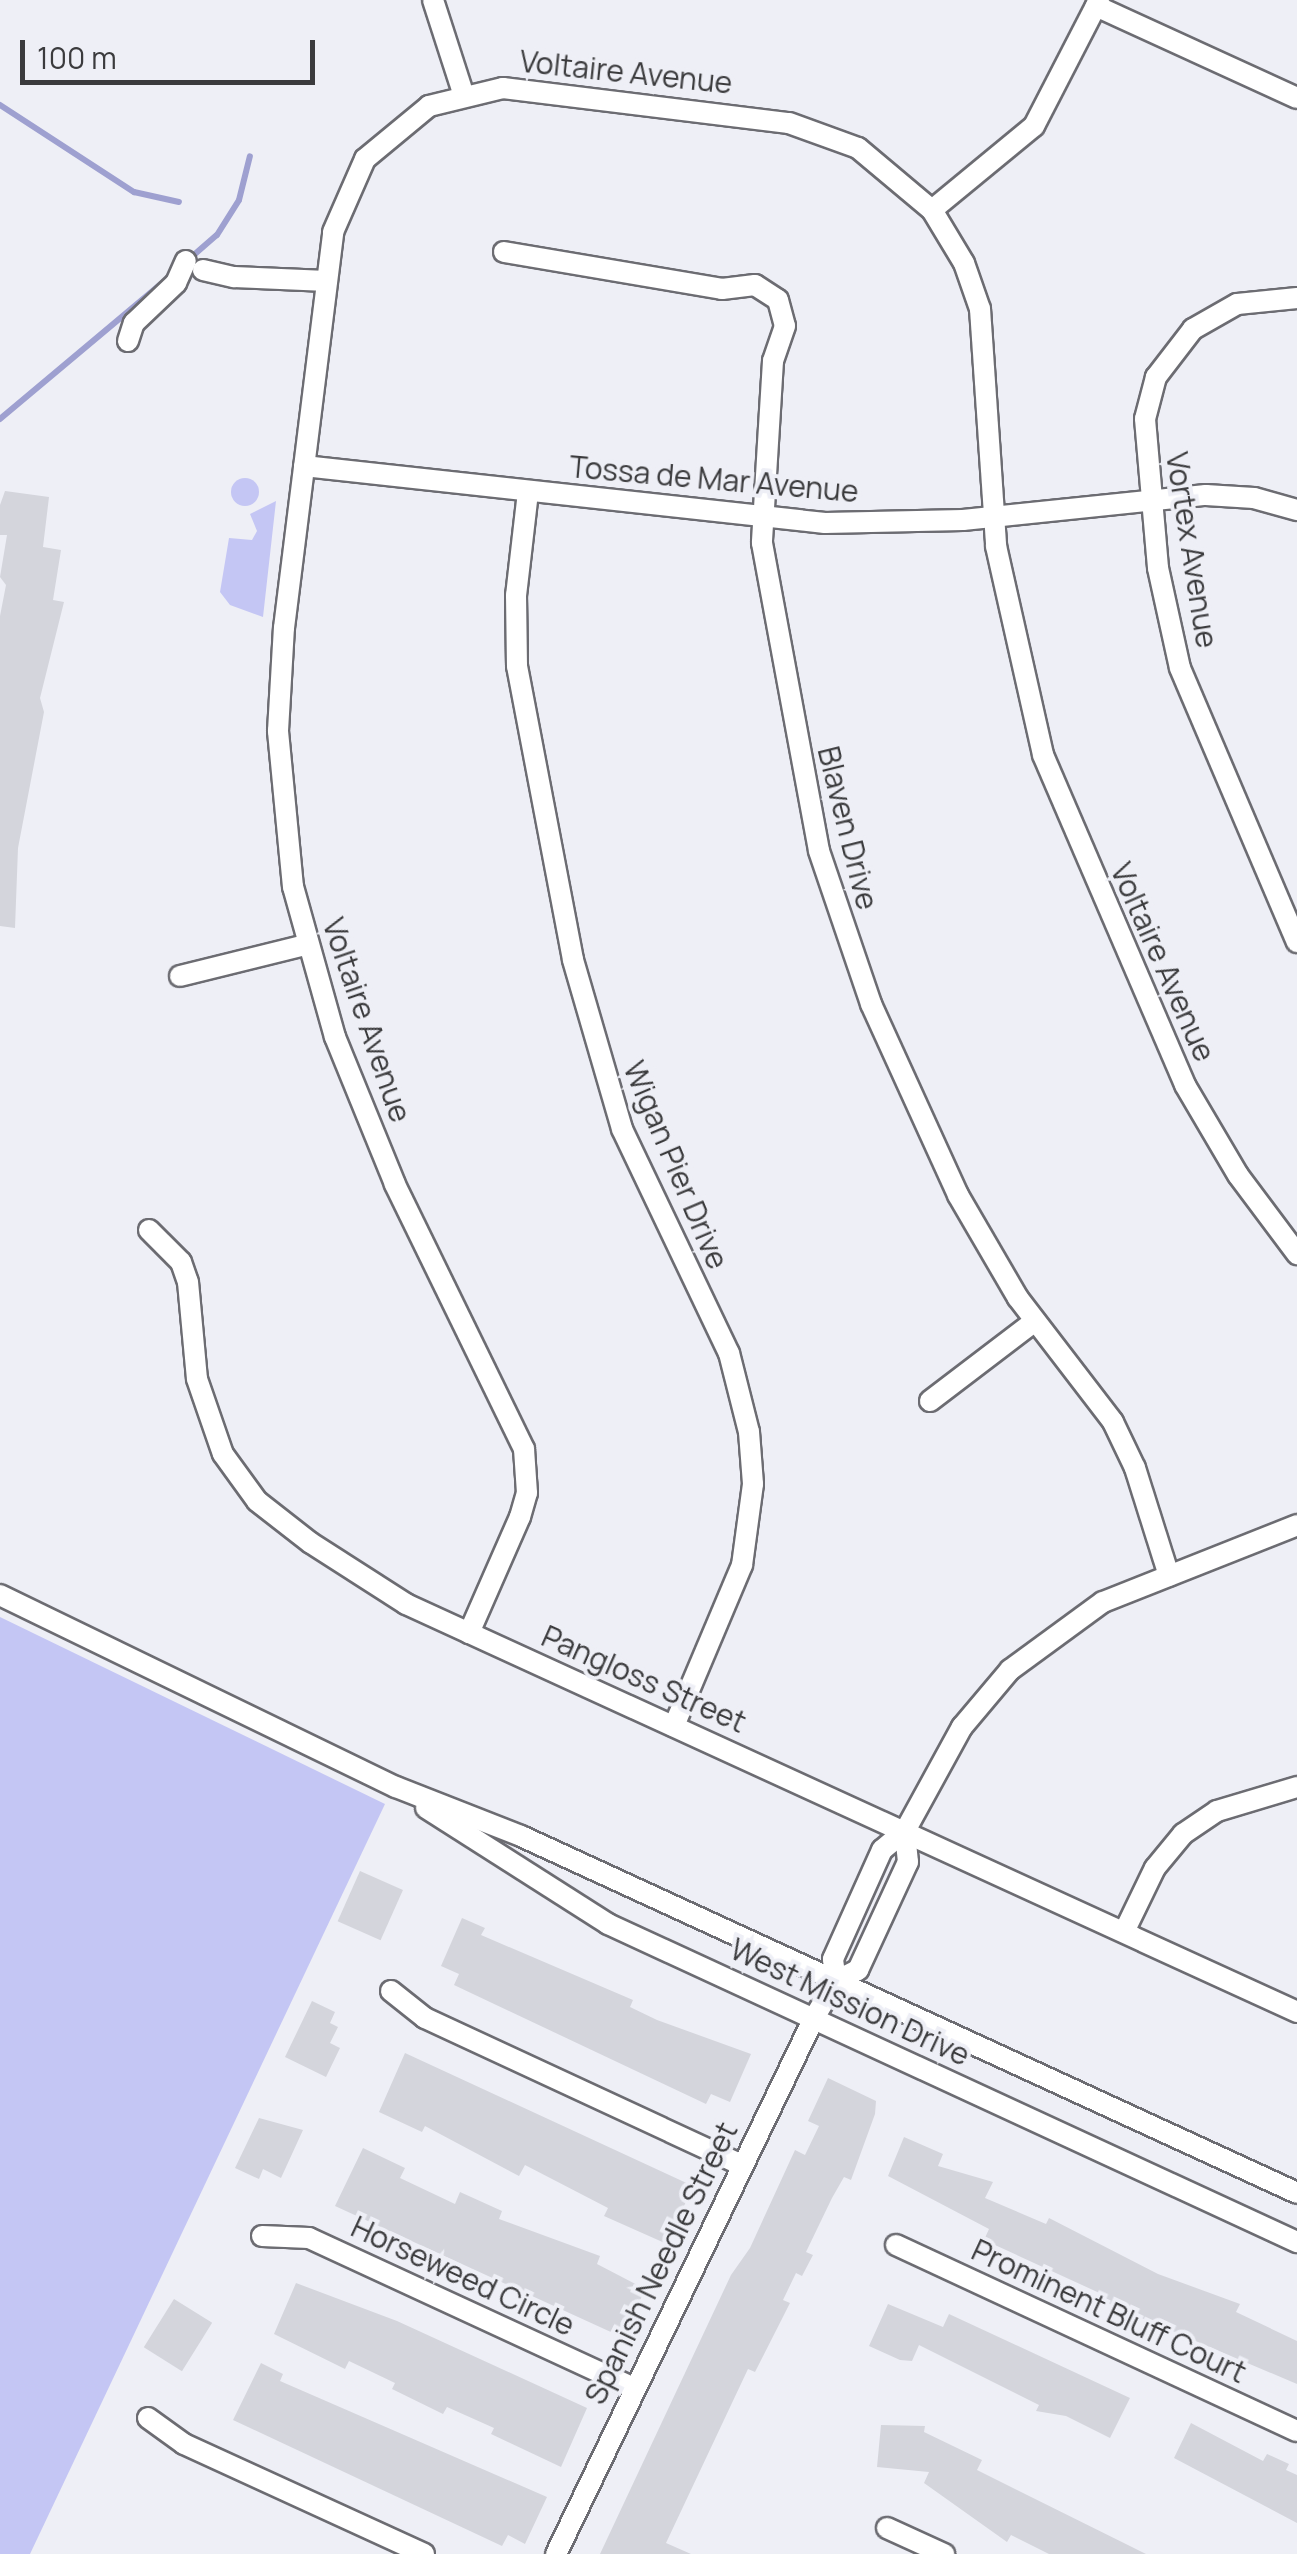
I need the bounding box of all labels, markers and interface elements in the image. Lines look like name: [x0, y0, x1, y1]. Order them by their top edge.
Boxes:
scale bar: [25, 20, 320, 82]
text: 100 m: [37, 37, 117, 78]
street label: Voltaire Avenue: [518, 43, 734, 101]
street label: Tossa de Mar Avenue: [568, 448, 860, 510]
street label: Vortex Avenue: [1159, 450, 1225, 650]
street label: Blaven Drive: [810, 743, 886, 913]
street label: Voltaire Avenue: [1103, 857, 1223, 1067]
street label: Voltaire Avenue: [315, 913, 419, 1127]
street label: Wigan Pier Drive: [616, 1056, 736, 1274]
street label: Pangloss Street: [536, 1618, 752, 1740]
street label: West Mission Drive: [725, 1931, 975, 2073]
street label: Spanish Needle Street: [577, 2116, 745, 2410]
street label: Horseweed Circle: [346, 2209, 580, 2343]
street label: Prominent Bluff Court: [966, 2232, 1252, 2390]

